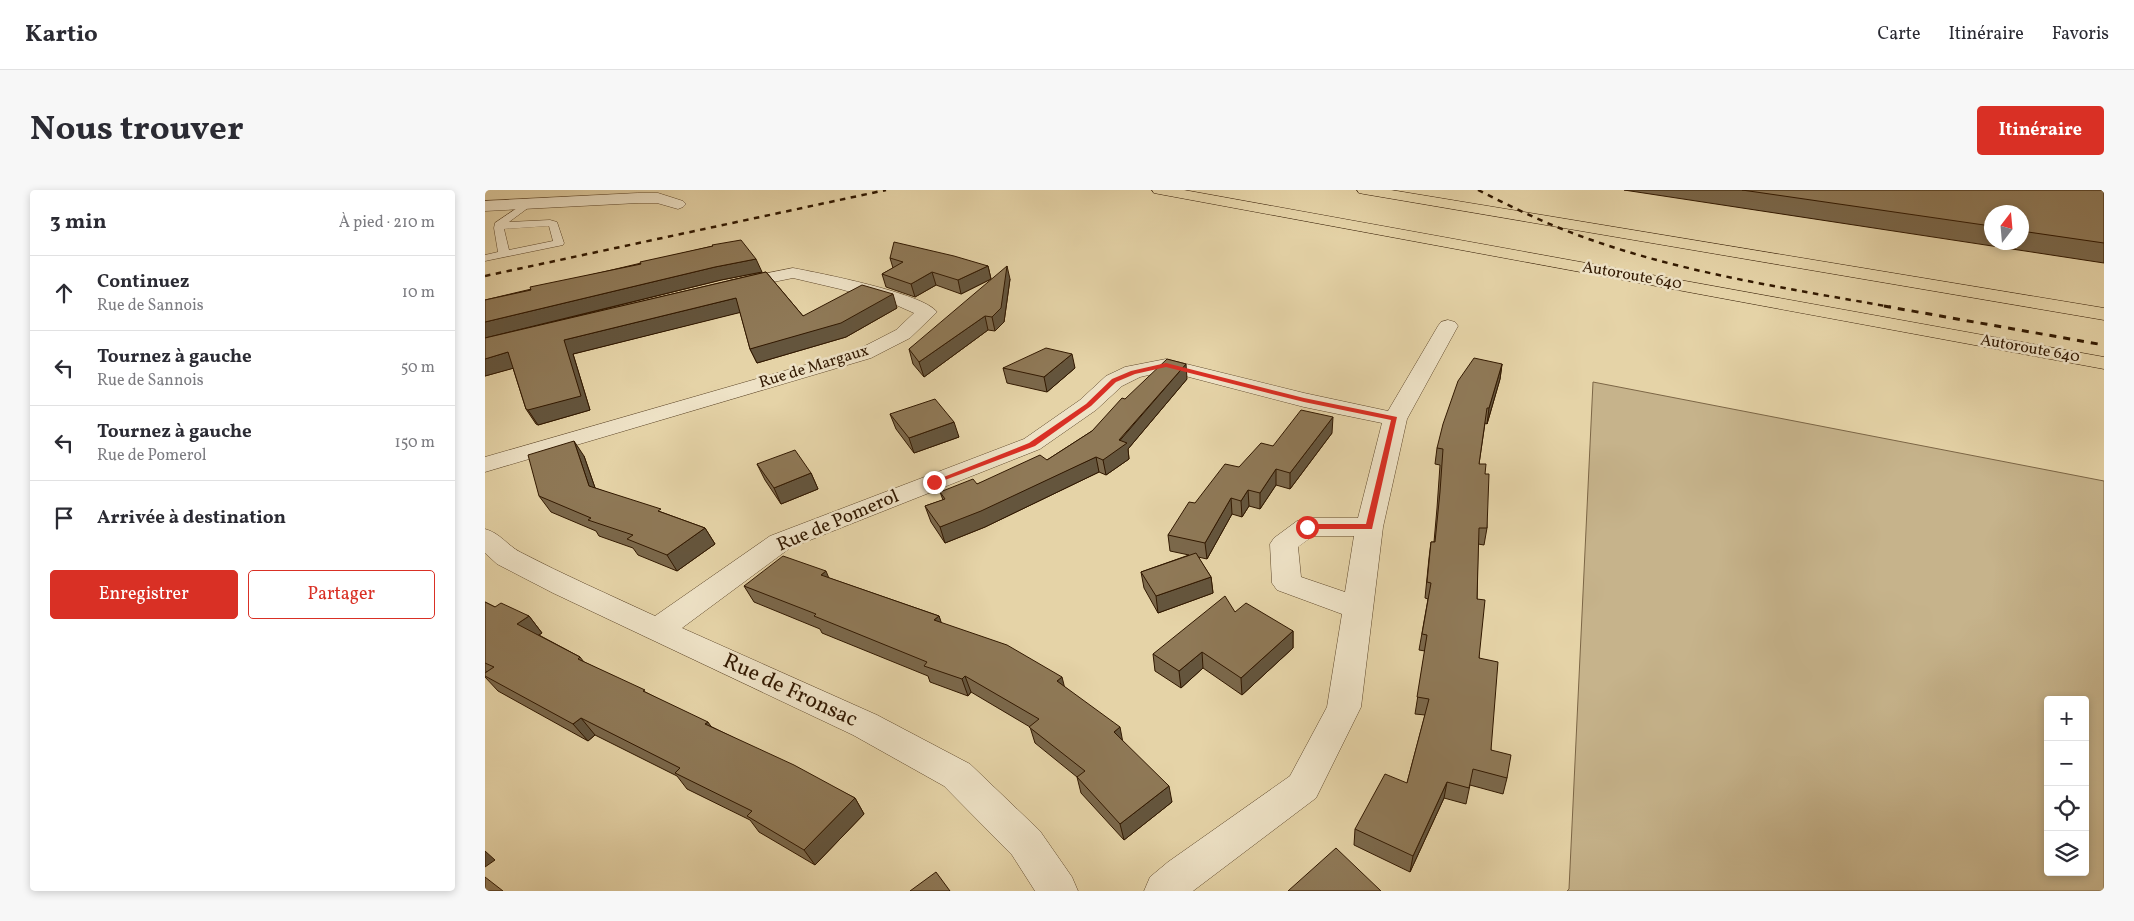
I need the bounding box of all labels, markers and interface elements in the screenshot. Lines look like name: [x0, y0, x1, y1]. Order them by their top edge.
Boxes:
text: Kartio: [25, 18, 98, 52]
text: Carte: [1877, 22, 1920, 47]
text: Itinéraire: [1948, 22, 2024, 47]
text: Favoris: [2052, 22, 2109, 47]
text: Nous trouver: [30, 106, 244, 154]
button: Itinéraire: [1977, 106, 2104, 155]
north arrow: [1984, 205, 2029, 250]
text: 3 min: [50, 208, 106, 237]
text: À pied · 210 m: [339, 212, 435, 234]
street label: Autoroute 640: [1580, 256, 1684, 296]
text: Continuez: [97, 269, 189, 295]
icon: ahead: [50, 279, 78, 307]
text: 10 m: [402, 282, 435, 304]
text: Rue de Sannois: [97, 295, 204, 317]
street label: Autoroute 640: [1978, 329, 2082, 369]
street label: Rue de Margaux: [756, 340, 872, 394]
text: Tournez à gauche: [97, 344, 252, 370]
icon: left: [50, 354, 78, 382]
text: 50 m: [401, 357, 435, 379]
text: Rue de Sannois: [97, 370, 204, 392]
text: Tournez à gauche: [97, 419, 252, 445]
icon: left: [50, 429, 78, 457]
text: 150 m: [394, 432, 435, 454]
text: Rue de Pomerol: [97, 445, 207, 467]
route end: [923, 471, 946, 494]
street label: Rue de Pomerol: [773, 483, 903, 558]
icon: arrive: [50, 504, 78, 532]
text: Arrivée à destination: [97, 505, 286, 531]
route start: [1296, 516, 1319, 539]
button: Enregistrer: [50, 570, 238, 619]
button: Partager: [248, 570, 435, 619]
street label: Rue de Fronsac: [718, 646, 863, 736]
map controls: [2044, 696, 2089, 876]
button: +: [2044, 696, 2089, 741]
button: −: [2044, 741, 2089, 786]
button: locate: [2044, 786, 2089, 831]
button: layers: [2044, 831, 2089, 876]

